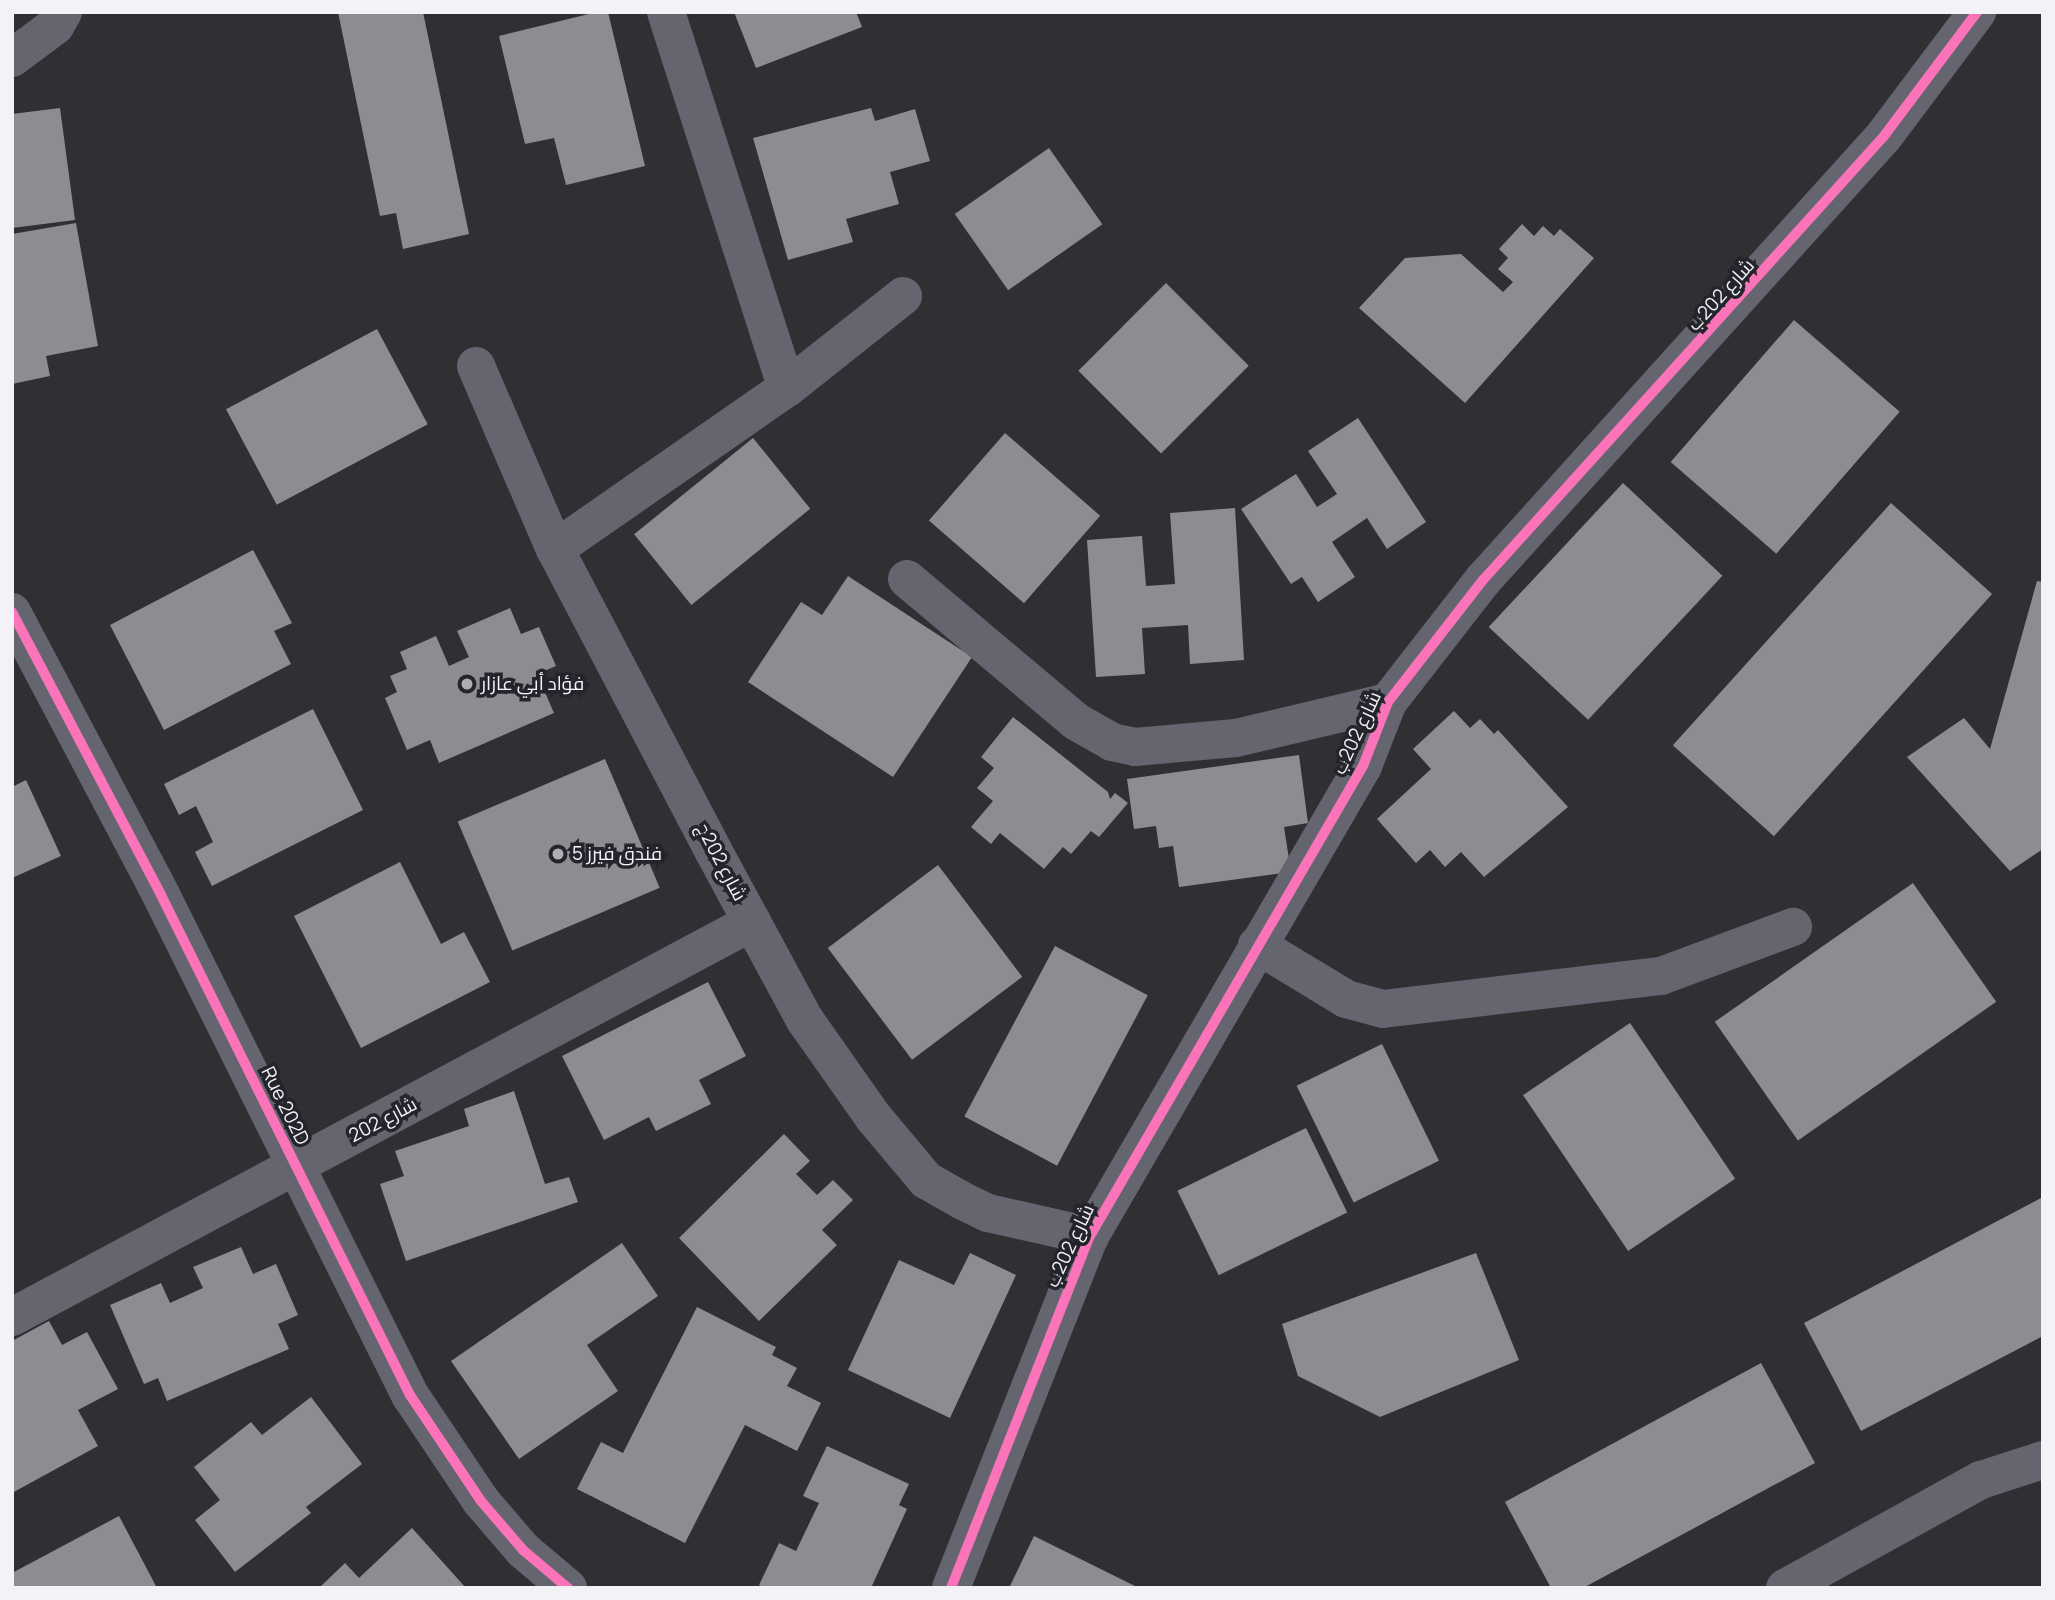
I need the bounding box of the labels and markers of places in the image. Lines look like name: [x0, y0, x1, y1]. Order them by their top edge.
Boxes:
place label: فؤاد أبي عازار: [481, 673, 584, 695]
marker: فؤاد أبي عازار: [459, 676, 475, 692]
place label: فندق فيرز 5: [572, 843, 662, 865]
marker: فندق فيرز 5: [550, 846, 566, 862]

